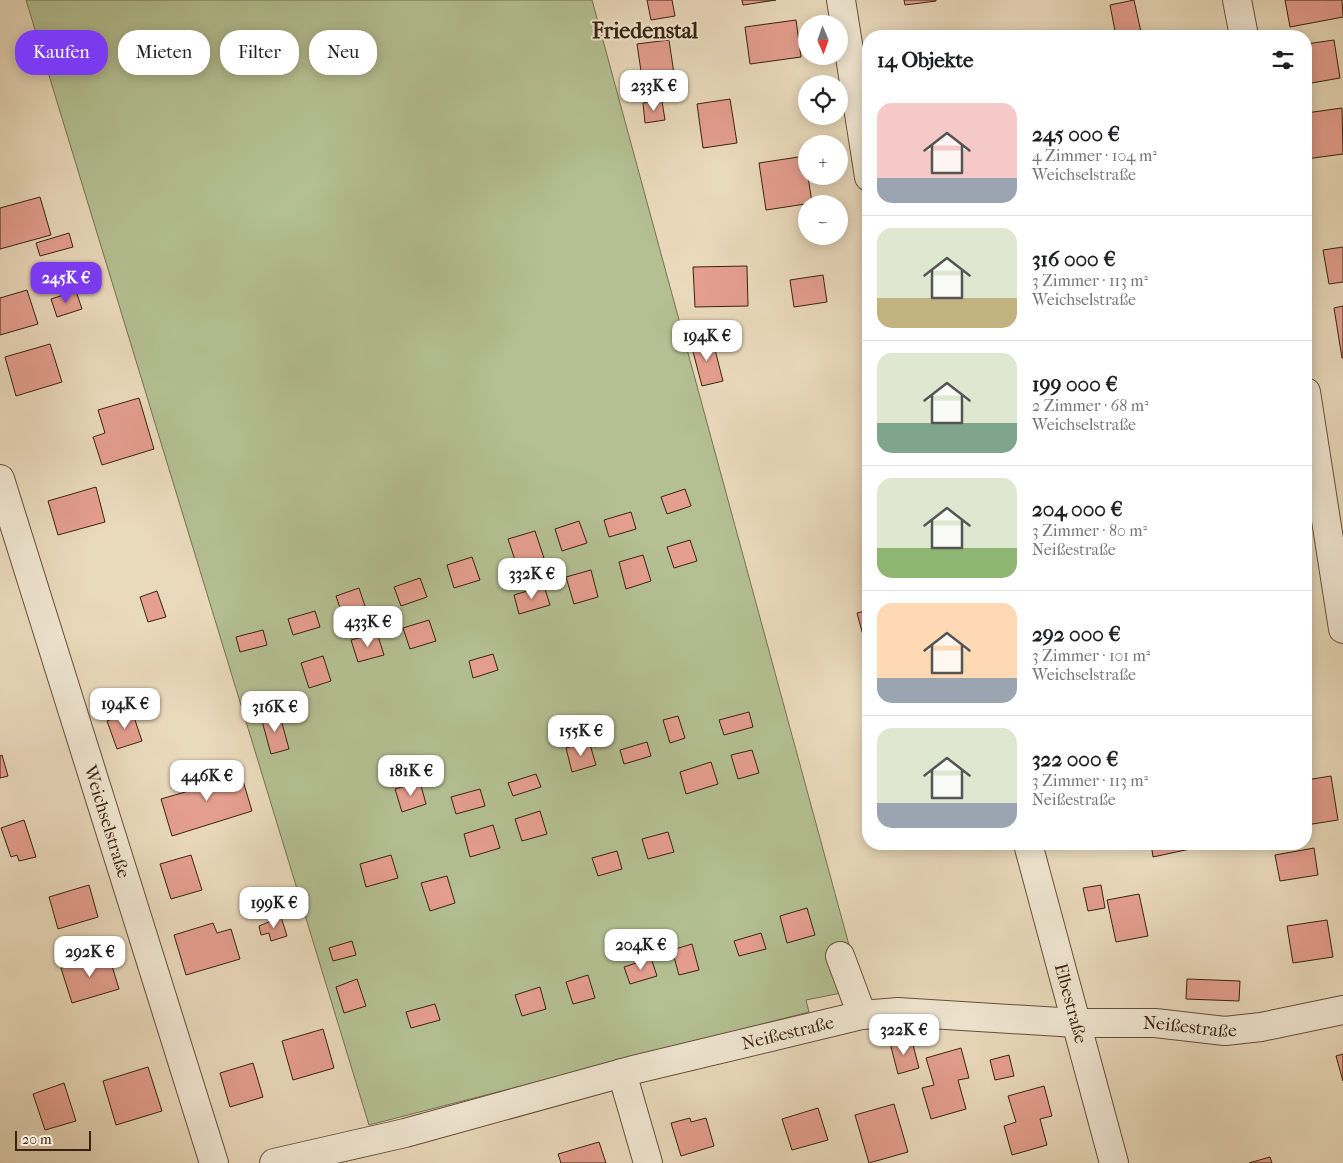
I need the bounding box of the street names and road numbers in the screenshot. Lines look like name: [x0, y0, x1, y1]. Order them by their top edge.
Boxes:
street label: Weichselstraße: [79, 762, 134, 881]
street label: Elbestraße: [1050, 961, 1091, 1046]
street label: Neißestraße: [740, 1012, 836, 1055]
street label: Neißestraße: [1143, 1013, 1238, 1042]

